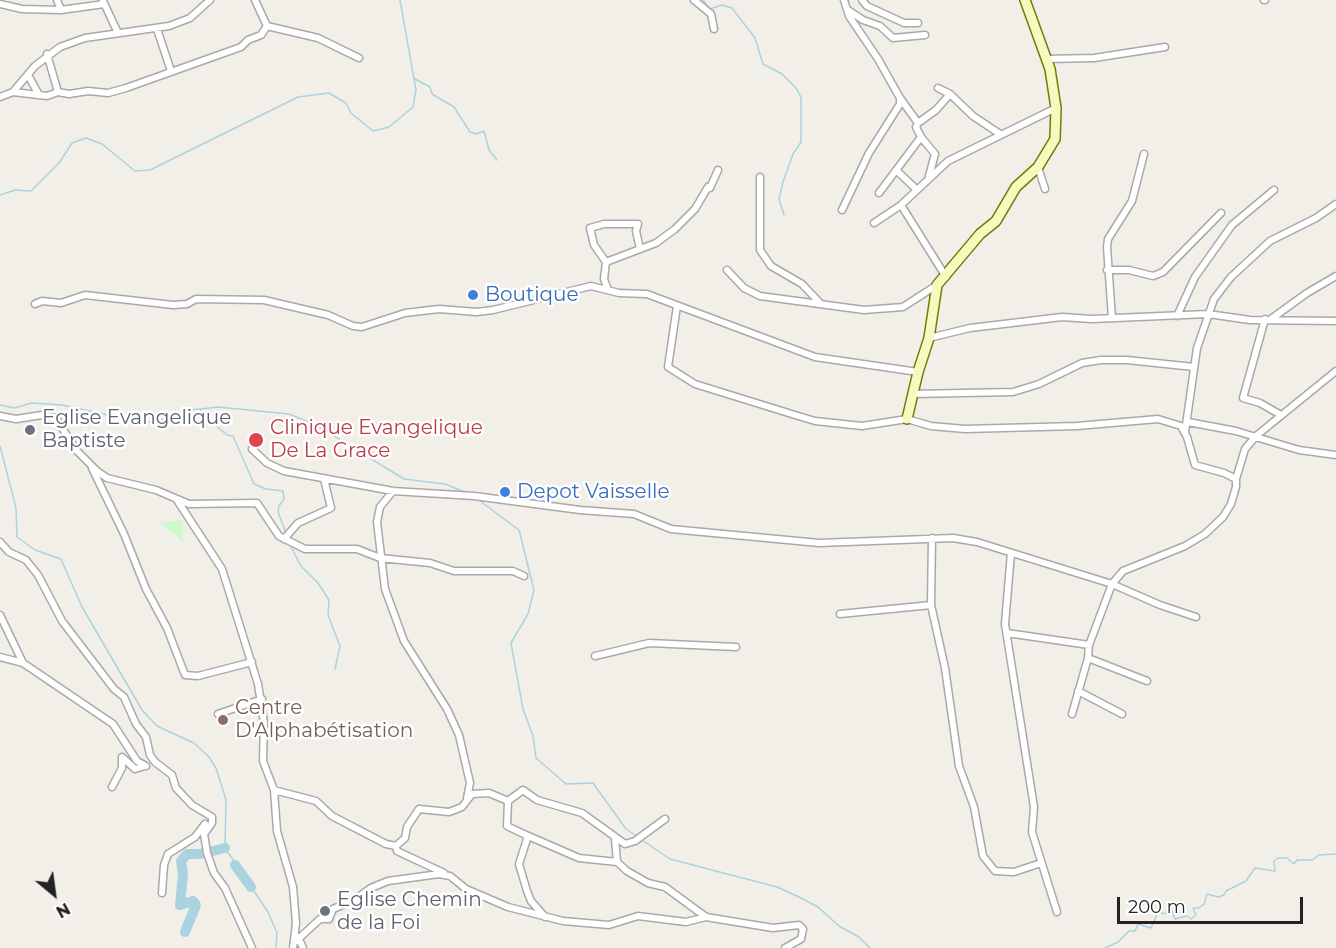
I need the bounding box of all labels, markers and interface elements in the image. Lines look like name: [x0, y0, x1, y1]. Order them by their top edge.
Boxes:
place label: Boutique: [485, 283, 579, 307]
marker: Boutique: [466, 288, 480, 302]
place label: Eglise Evangelique Baptiste: [42, 406, 231, 453]
place label: Clinique Evangelique De La Grace: [270, 416, 483, 463]
marker: Eglise Evangelique Baptiste: [23, 423, 37, 437]
marker: Clinique Evangelique De La Grace: [247, 431, 265, 449]
place label: Depot Vaisselle: [517, 480, 670, 504]
marker: Depot Vaisselle: [498, 485, 512, 499]
place label: Centre D'Alphabétisation: [235, 696, 413, 743]
marker: Centre D'Alphabétisation: [216, 713, 230, 727]
north arrow: [24, 864, 84, 924]
scale bar: [1120, 885, 1306, 923]
place label: Eglise Chemin de la Foi: [337, 888, 482, 935]
text: 200 m: [1128, 896, 1186, 918]
text: N: [53, 899, 73, 922]
marker: Eglise Chemin de la Foi: [318, 904, 332, 918]

